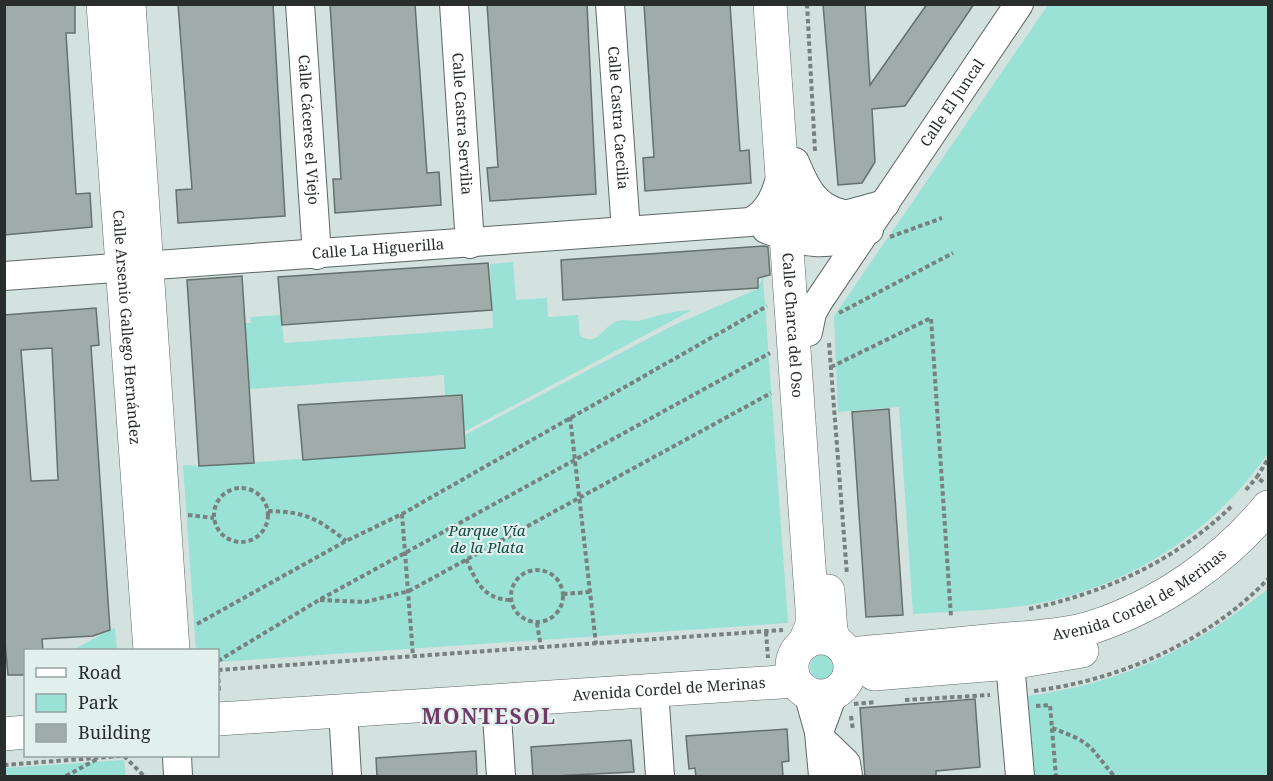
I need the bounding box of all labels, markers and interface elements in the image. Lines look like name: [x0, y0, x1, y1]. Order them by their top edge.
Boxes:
street label: Calle Castra Caecilia: [604, 45, 634, 190]
street label: Calle Castra Servilia: [448, 52, 478, 195]
street label: Calle Cáceres el Viejo: [294, 54, 325, 205]
street label: Calle El Juncal: [915, 54, 988, 150]
street label: Calle Arsenio Gallego Hernández: [109, 209, 146, 445]
street label: Calle La Higuerilla: [311, 233, 445, 263]
street label: Calle Charca del Oso: [778, 252, 808, 398]
park label: Parque Vía de la Plata: [448, 520, 526, 557]
street label: Avenida Cordel de Merinas: [1051, 543, 1230, 644]
legend: [24, 649, 219, 757]
text: Road: [78, 660, 121, 684]
street label: Avenida Cordel de Merinas: [572, 672, 766, 705]
text: Park: [78, 690, 118, 714]
district label: MONTESOL: [422, 702, 556, 730]
text: Building: [78, 720, 151, 744]

